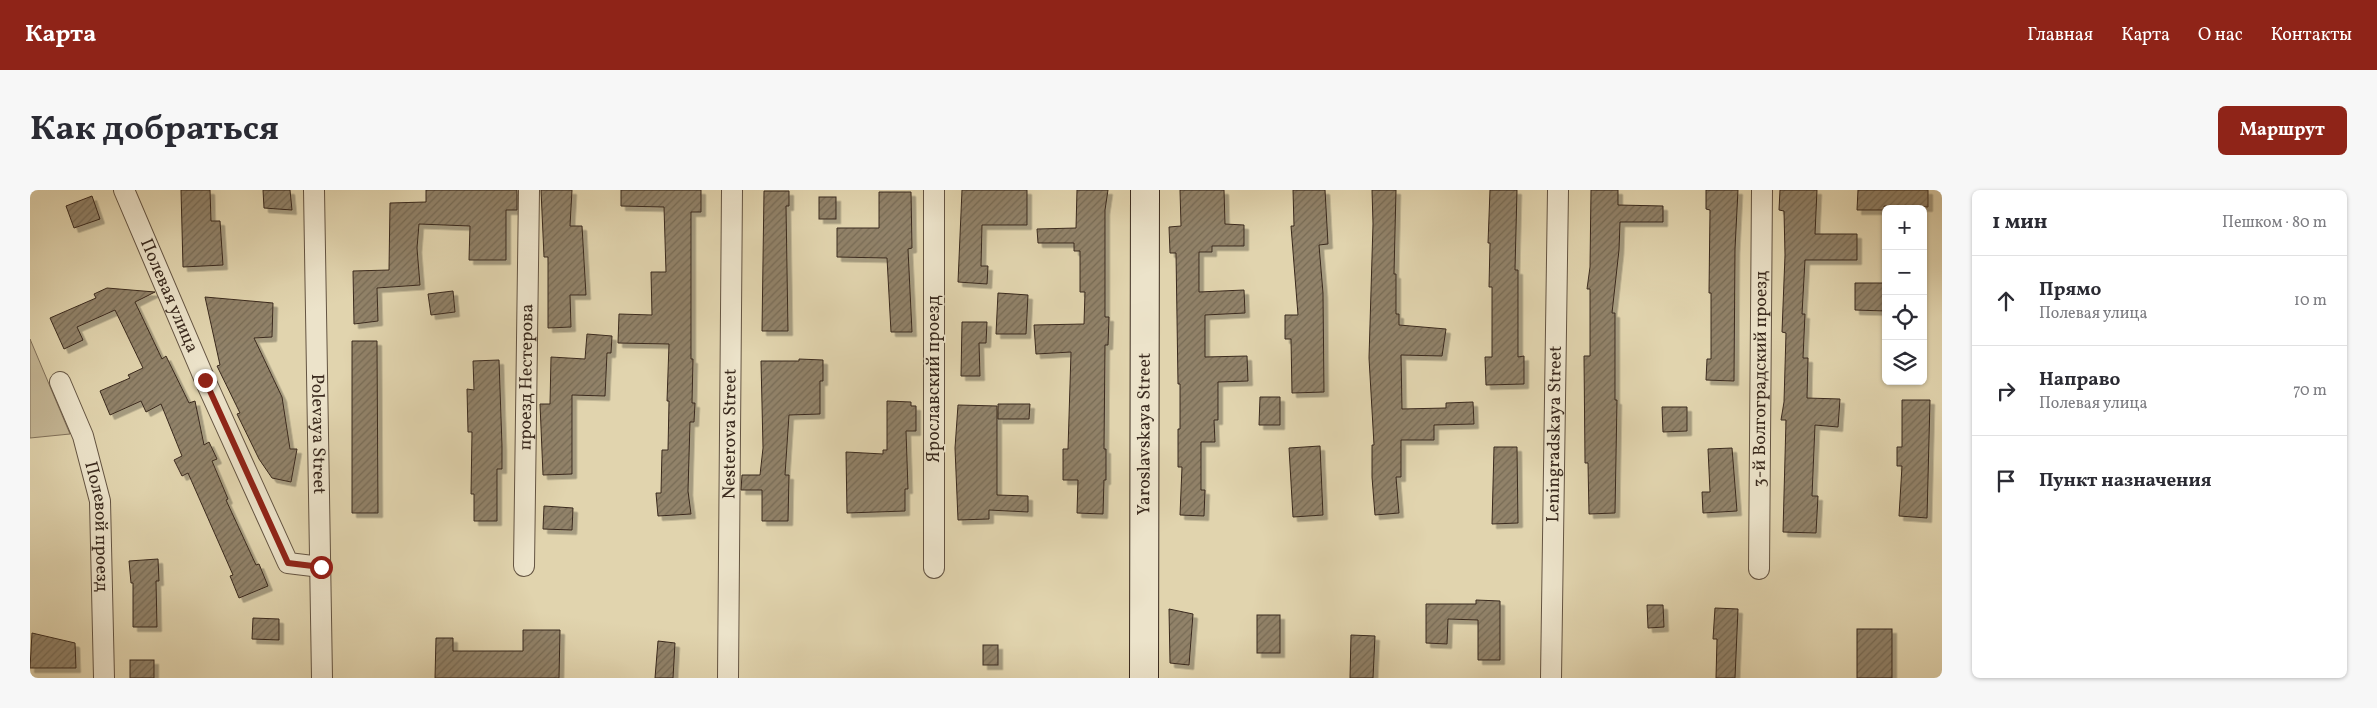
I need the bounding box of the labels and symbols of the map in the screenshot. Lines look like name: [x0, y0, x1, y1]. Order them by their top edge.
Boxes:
street label: Полевая улица: [134, 235, 205, 357]
street label: 3-й Волгоградский проезд: [1747, 271, 1774, 487]
street label: Ярославский проезд: [922, 295, 947, 463]
street label: проезд Нестерова: [513, 304, 540, 450]
street label: Leningradskaya Street: [1541, 345, 1568, 523]
street label: Yaroslavskaya Street: [1132, 353, 1157, 515]
route end: [194, 369, 217, 392]
street label: Nesterova Street: [717, 369, 743, 499]
street label: Polevaya Street: [305, 373, 331, 495]
street label: Полевой проезд: [78, 459, 115, 592]
route start: [310, 556, 333, 579]

